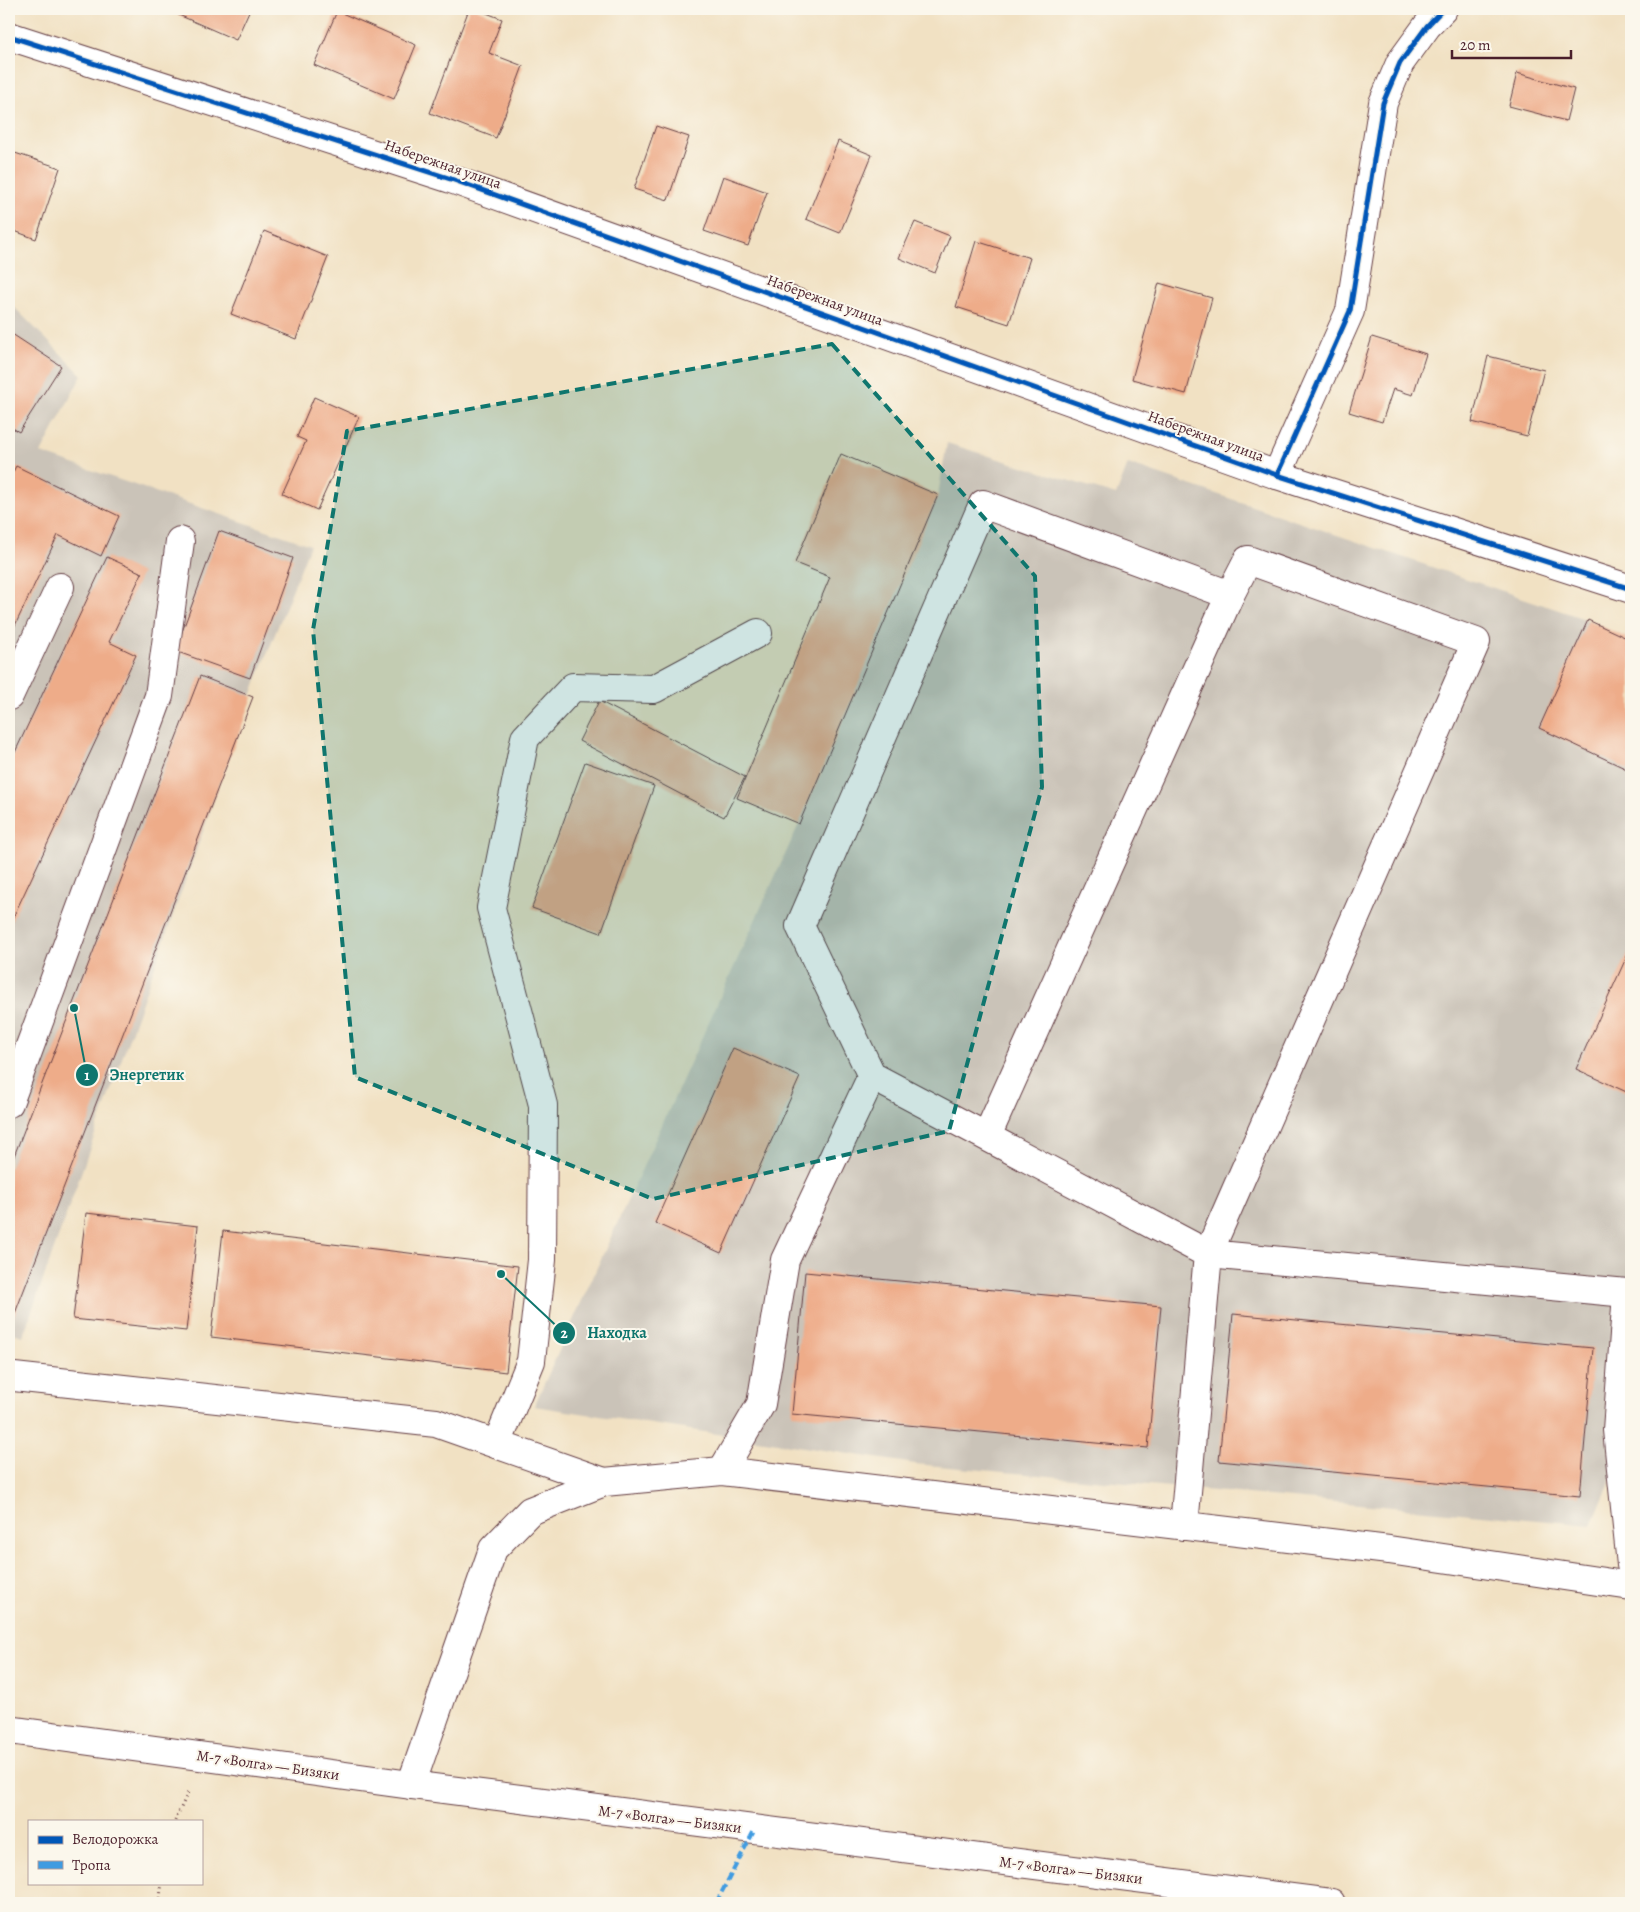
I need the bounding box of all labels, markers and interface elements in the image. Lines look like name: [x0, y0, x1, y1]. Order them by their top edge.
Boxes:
scale bar: [1452, 28, 1571, 60]
text: 20 m: [1460, 35, 1491, 55]
street label: Набережная улица: [382, 135, 504, 193]
street label: Набережная улица: [764, 270, 886, 330]
street label: Набережная улица: [1145, 406, 1267, 466]
callout: Энергетик: [74, 1059, 194, 1090]
text: Энергетик: [110, 1064, 185, 1086]
text: 1: [84, 1065, 90, 1085]
callout: Находка: [552, 1317, 657, 1348]
text: Находка: [587, 1322, 647, 1344]
text: 2: [560, 1323, 568, 1343]
street label: М-7 «Волга» — Бизяки: [195, 1745, 341, 1785]
street label: М-7 «Волга» — Бизяки: [597, 1800, 743, 1838]
legend: [28, 1820, 202, 1884]
text: Велодорожка: [72, 1829, 159, 1849]
street label: М-7 «Волга» — Бизяки: [998, 1851, 1144, 1889]
text: Тропа: [72, 1855, 111, 1875]

